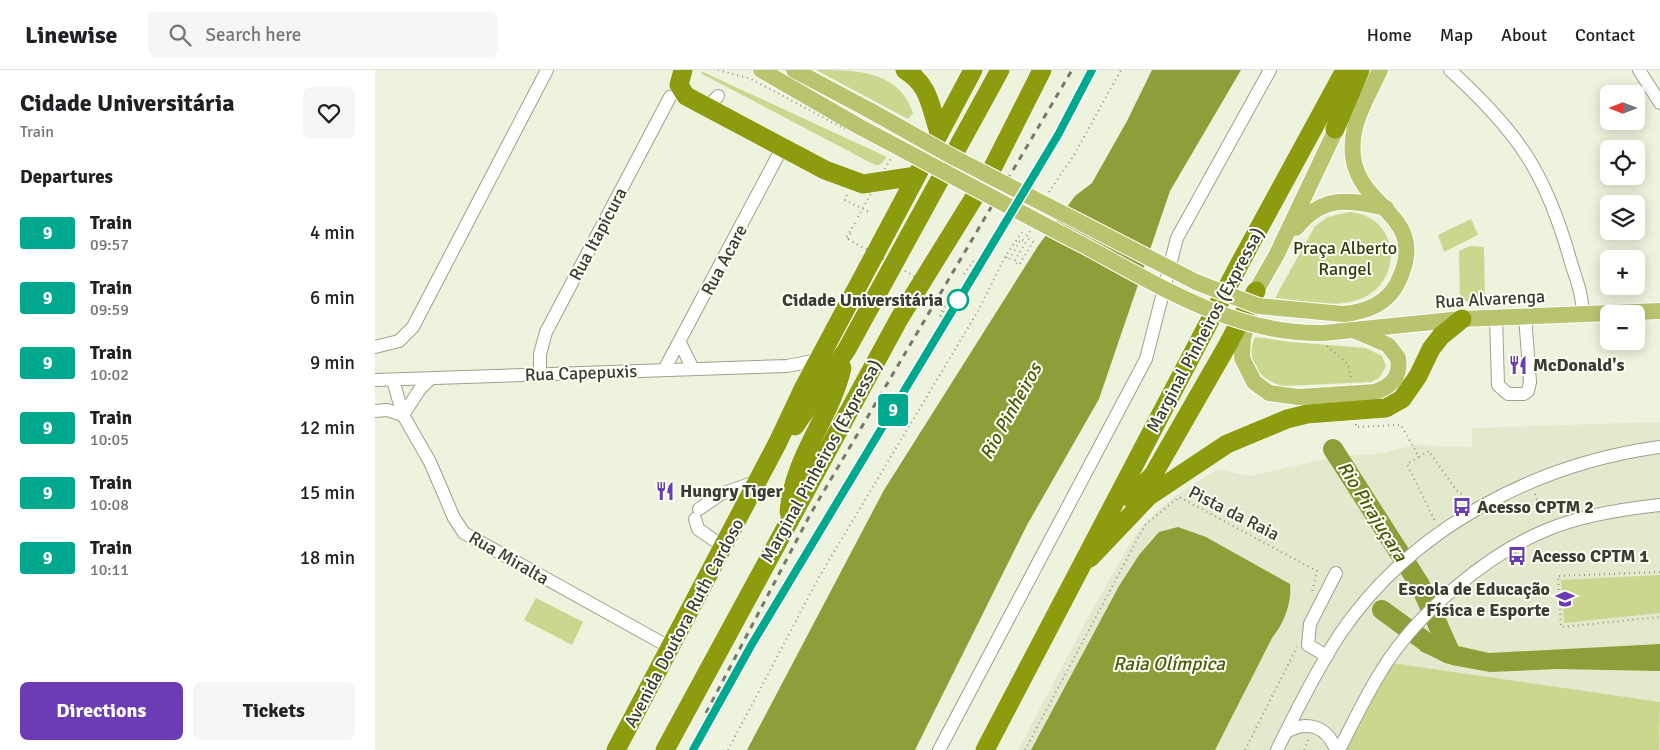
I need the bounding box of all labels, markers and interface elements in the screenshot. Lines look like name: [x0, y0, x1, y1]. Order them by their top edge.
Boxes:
search box: [148, 12, 498, 57]
text: Linewise: [25, 20, 118, 50]
icon: search: [166, 21, 194, 49]
text: Search here: [206, 23, 301, 47]
text: Home: [1367, 24, 1412, 46]
text: Map: [1440, 24, 1473, 46]
text: About: [1501, 24, 1547, 46]
text: Contact: [1575, 24, 1635, 46]
north arrow: [1600, 85, 1645, 130]
map controls: [1600, 85, 1645, 350]
button: heart: [303, 87, 355, 139]
text: Cidade Universitária: [20, 88, 235, 118]
text: Train: [20, 122, 54, 142]
button: locate: [1600, 140, 1645, 185]
text: Departures: [20, 165, 113, 189]
street label: Rua Itapicura: [564, 184, 632, 284]
button: layers: [1600, 195, 1645, 240]
text: Train: [90, 211, 132, 235]
text: 4 min: [310, 221, 355, 245]
street label: Rua Acare: [696, 221, 752, 299]
text: 9: [43, 222, 52, 244]
street label: Marginal Pinheiros (Expressa): [1142, 224, 1268, 436]
text: 09:57: [90, 235, 129, 255]
park label: Praça Alberto Rangel: [1293, 237, 1397, 280]
button: +: [1600, 250, 1645, 295]
text: Train: [90, 276, 132, 300]
street label: Rua Alvarenga: [1434, 285, 1546, 313]
text: 6 min: [310, 286, 355, 310]
text: 9: [43, 287, 52, 309]
place label: Cidade Universitária: [782, 289, 943, 311]
marker: Cidade Universitária: [947, 289, 969, 311]
text: 09:59: [90, 300, 129, 320]
button: −: [1600, 305, 1645, 350]
text: Train: [90, 341, 132, 365]
text: 9 min: [310, 351, 355, 375]
text: 9: [43, 352, 52, 374]
restaurant icon: McDonald's: [1507, 354, 1529, 376]
place label: McDonald's: [1533, 354, 1624, 376]
street label: Marginal Pinheiros (Expressa): [756, 356, 886, 566]
water label: Rio Pinheiros: [975, 358, 1048, 464]
street label: Rua Capepuxis: [525, 360, 638, 386]
text: 10:02: [90, 365, 129, 385]
line badge: 9: [877, 394, 909, 426]
text: 9: [888, 399, 898, 421]
text: Train: [90, 406, 132, 430]
text: 12 min: [300, 416, 355, 440]
text: 9: [43, 417, 52, 439]
text: 10:05: [90, 430, 129, 450]
water label: Rio Pirajuçara: [1332, 457, 1413, 567]
text: Train: [90, 471, 132, 495]
restaurant icon: Hungry Tiger: [654, 480, 676, 502]
place label: Hungry Tiger: [680, 480, 784, 502]
text: 15 min: [300, 481, 355, 505]
street label: Pista da Raia: [1185, 481, 1283, 545]
text: 9: [43, 482, 52, 504]
text: 10:08: [90, 495, 129, 515]
bus stop icon: Acesso CPTM 2: [1451, 496, 1473, 518]
place label: Acesso CPTM 2: [1477, 496, 1594, 518]
street label: Avenida Doutora Ruth Cardoso: [619, 515, 749, 731]
street label: Rua Miralta: [465, 526, 553, 590]
text: Train: [90, 536, 132, 560]
bus stop icon: Acesso CPTM 1: [1506, 545, 1528, 567]
place label: Acesso CPTM 1: [1532, 545, 1649, 567]
text: 18 min: [300, 546, 355, 570]
text: 9: [43, 547, 52, 569]
text: 10:11: [90, 560, 129, 580]
place label: Escola de Educação Física e Esporte: [1398, 578, 1550, 621]
school or university icon: Escola de Educação Física e Esporte: [1554, 588, 1576, 610]
water label: Raia Olímpica: [1113, 652, 1226, 676]
button: Directions: [20, 682, 183, 740]
button: Tickets: [193, 682, 355, 740]

